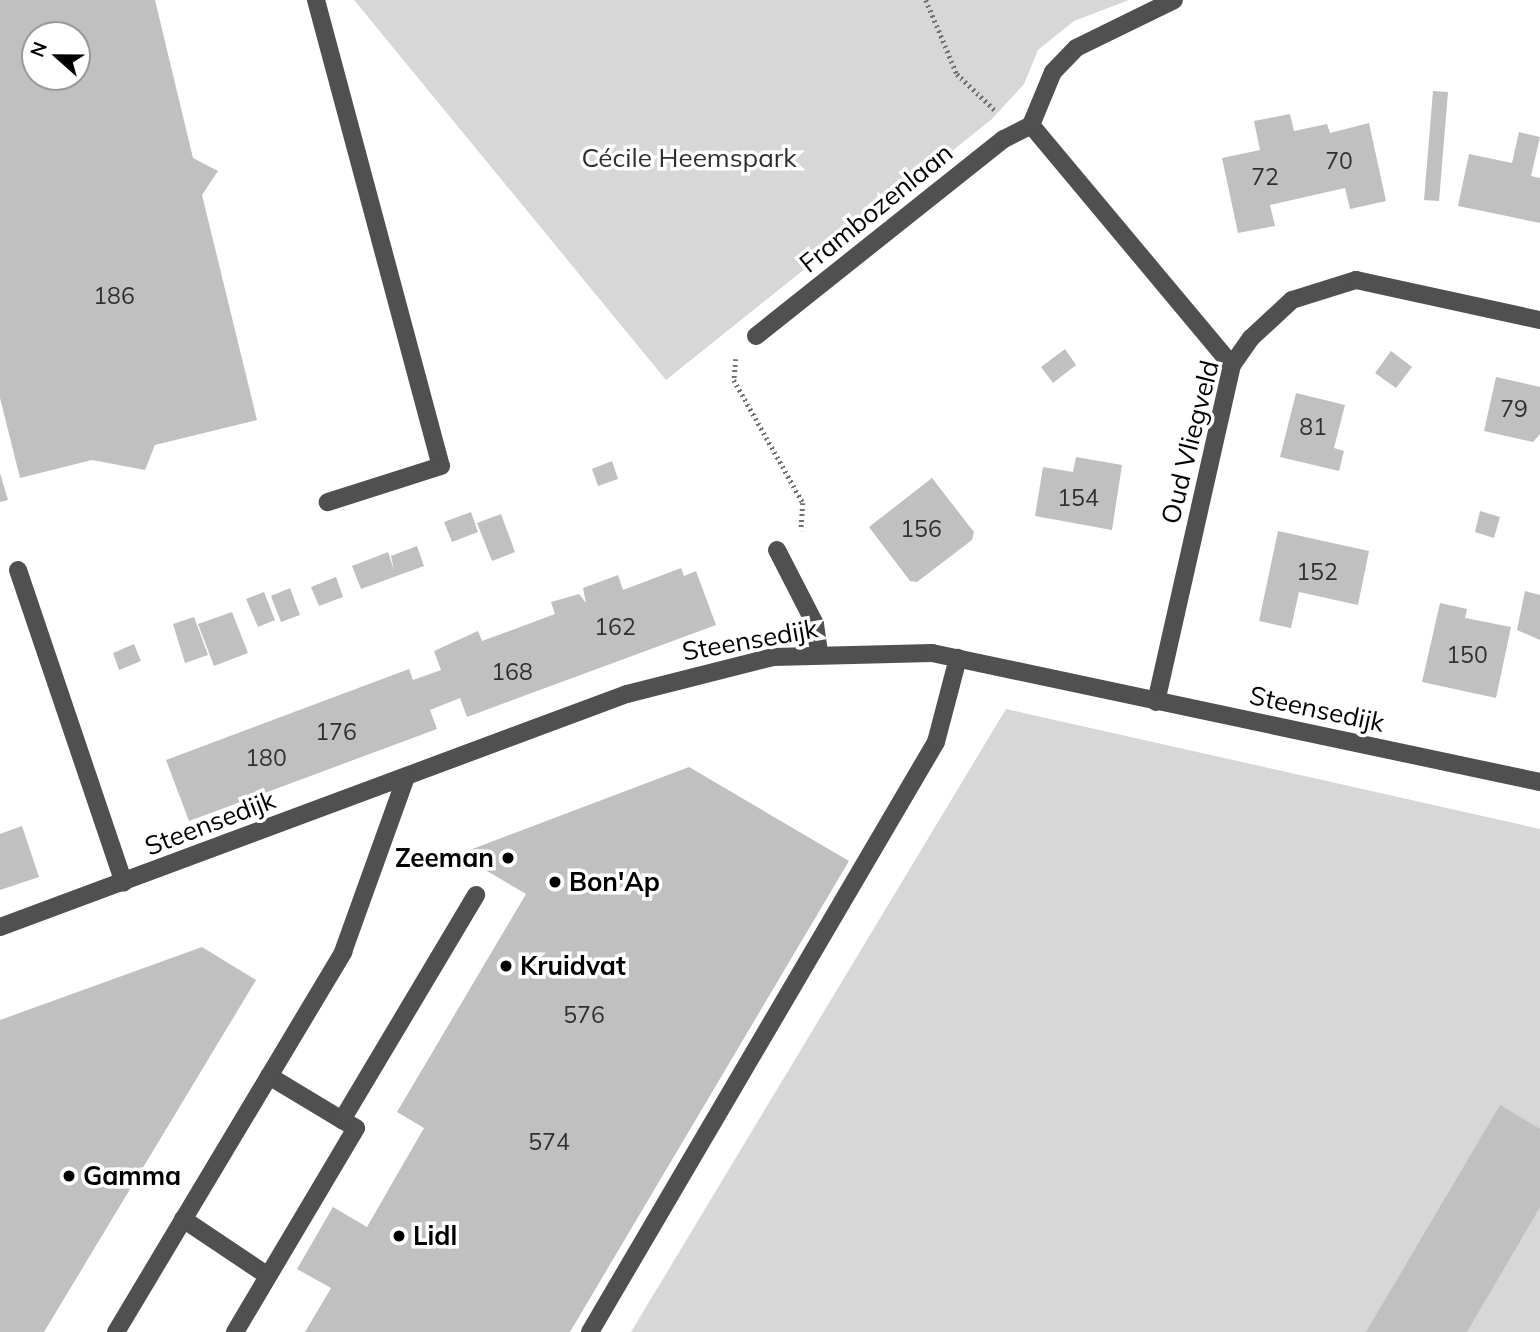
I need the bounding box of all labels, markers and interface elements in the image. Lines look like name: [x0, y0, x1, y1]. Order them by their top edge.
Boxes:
north arrow: [21, 21, 91, 91]
text: N: [24, 38, 52, 60]
street label: Frambozenlaan: [793, 137, 959, 279]
park label: Cécile Heemspark: [581, 142, 797, 174]
house number: 70: [1325, 147, 1353, 175]
house number: 72: [1251, 163, 1279, 191]
house number: 186: [93, 282, 135, 310]
street label: Oud Vliegveld: [1155, 357, 1225, 527]
house number: 79: [1500, 395, 1528, 423]
house number: 81: [1299, 413, 1327, 441]
house number: 154: [1057, 484, 1099, 512]
house number: 156: [900, 515, 942, 543]
house number: 152: [1296, 558, 1338, 586]
house number: 162: [594, 613, 636, 641]
street label: Steensedijk: [680, 613, 820, 667]
house number: 150: [1446, 641, 1488, 669]
house number: 168: [491, 658, 533, 686]
street label: Steensedijk: [1247, 679, 1387, 739]
house number: 176: [315, 718, 357, 746]
house number: 180: [245, 744, 287, 772]
street label: Steensedijk: [140, 784, 280, 862]
place label: Zeeman: [395, 842, 494, 874]
marker: Zeeman: [500, 850, 516, 866]
place label: Bon'Ap: [569, 866, 660, 898]
marker: Bon'Ap: [547, 874, 563, 890]
place label: Kruidvat: [520, 950, 626, 982]
marker: Kruidvat: [498, 958, 514, 974]
house number: 576: [563, 1001, 605, 1029]
house number: 574: [528, 1128, 570, 1156]
place label: Gamma: [83, 1160, 181, 1192]
marker: Gamma: [61, 1168, 77, 1184]
place label: Lidl: [413, 1220, 457, 1252]
marker: Lidl: [391, 1228, 407, 1244]

